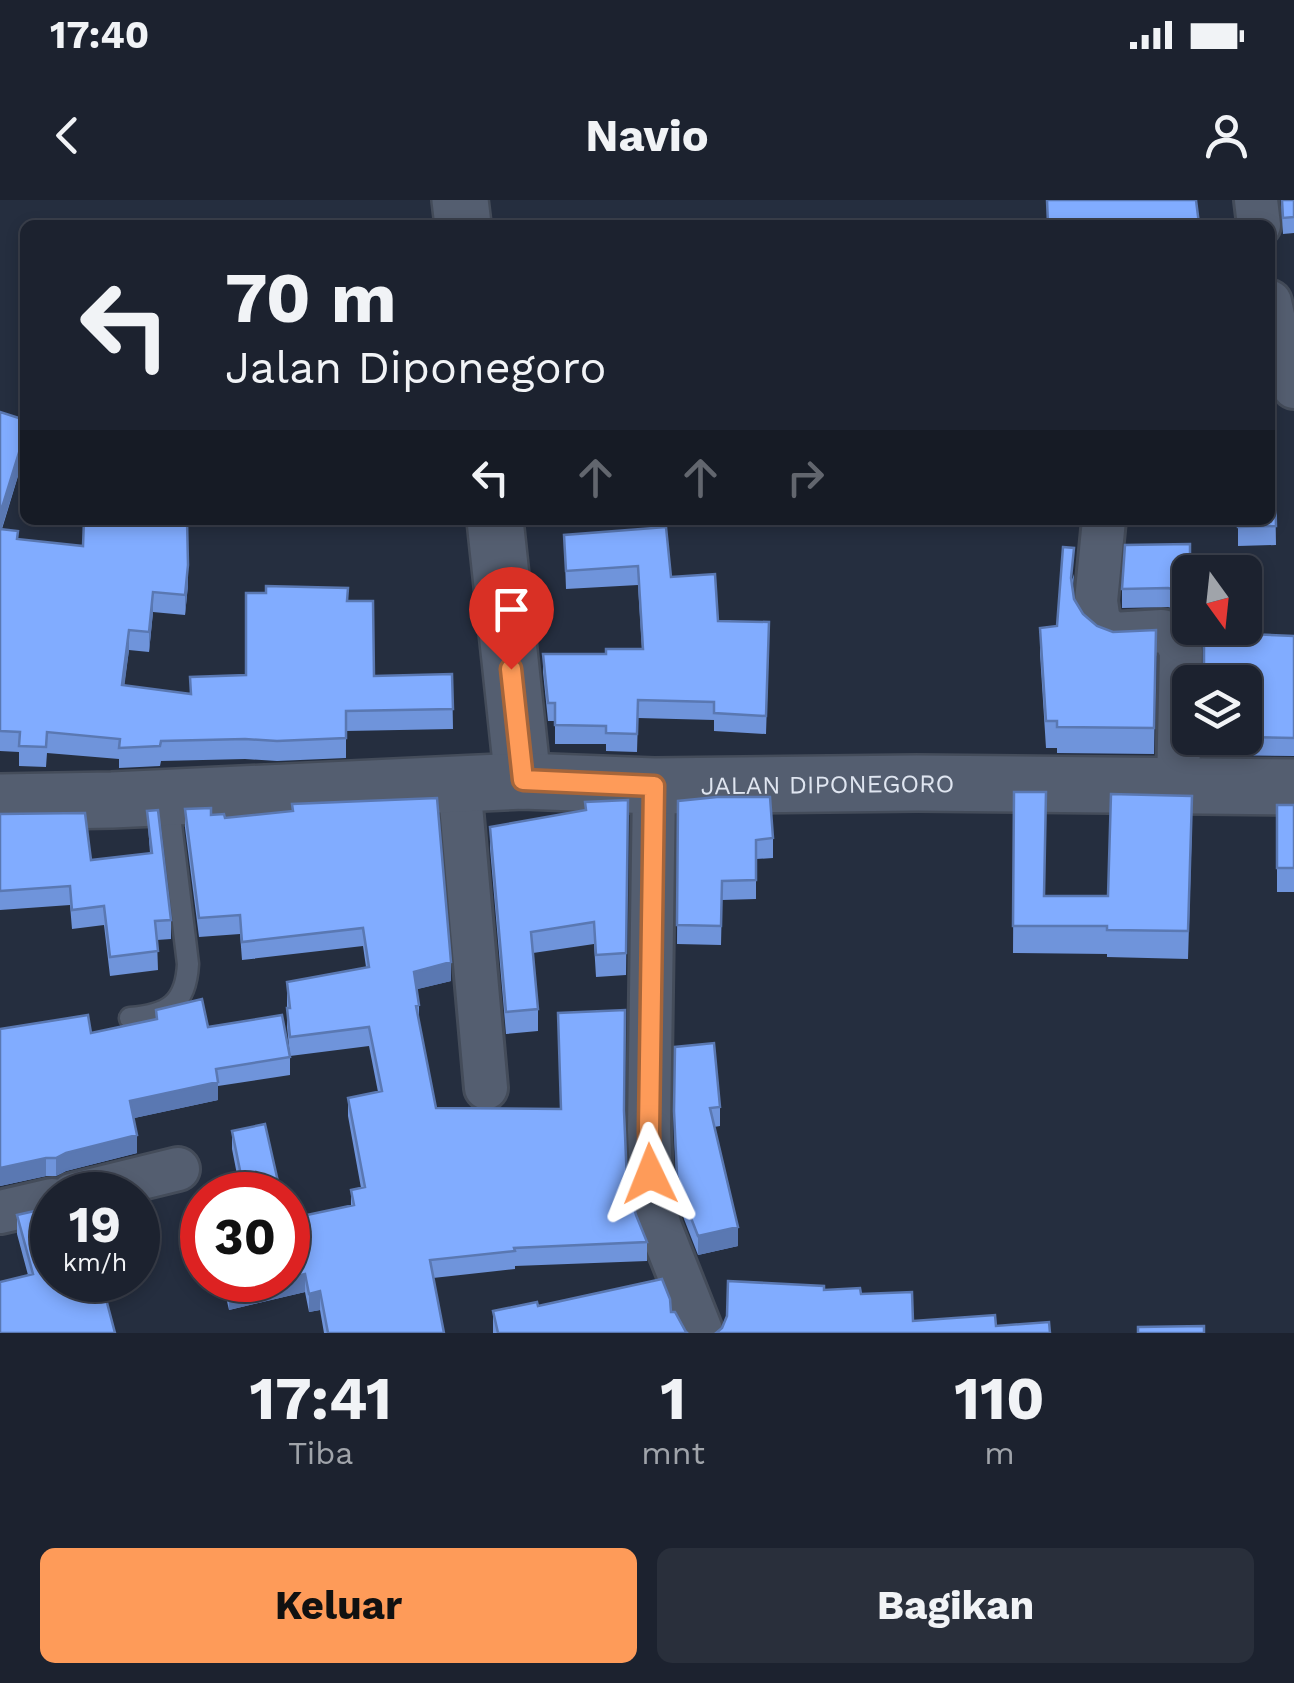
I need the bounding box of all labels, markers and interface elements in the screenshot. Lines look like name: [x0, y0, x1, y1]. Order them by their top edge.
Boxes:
text: 17:40: [50, 13, 149, 57]
icon: back: [40, 108, 95, 163]
icon: person: [1199, 108, 1254, 163]
text: Navio: [585, 109, 709, 162]
text: 70 m: [225, 257, 397, 339]
icon: left: [60, 260, 190, 390]
text: Jalan Diponegoro: [225, 341, 606, 394]
icon: left: [463, 450, 518, 505]
icon: ahead: [568, 450, 623, 505]
icon: ahead: [673, 450, 728, 505]
icon: right: [778, 450, 833, 505]
north arrow: [1172, 555, 1262, 645]
map controls: [1172, 555, 1262, 755]
pin: [469, 567, 554, 670]
icon: arrive: [484, 582, 539, 637]
button: layers: [1172, 665, 1262, 755]
street label: JALAN DIPONEGORO: [700, 769, 954, 800]
position arrow: [598, 1122, 702, 1226]
speed limit sign: 30: [180, 1172, 310, 1302]
text: 19: [69, 1195, 121, 1254]
text: km/h: [63, 1248, 127, 1277]
text: 17:41: [249, 1363, 392, 1434]
text: 1: [660, 1363, 686, 1434]
text: 110: [954, 1363, 1045, 1434]
text: Tiba: [288, 1434, 353, 1472]
text: mnt: [641, 1434, 705, 1472]
text: m: [984, 1434, 1015, 1472]
button: Keluar: [40, 1548, 637, 1663]
button: Bagikan: [657, 1548, 1254, 1663]

